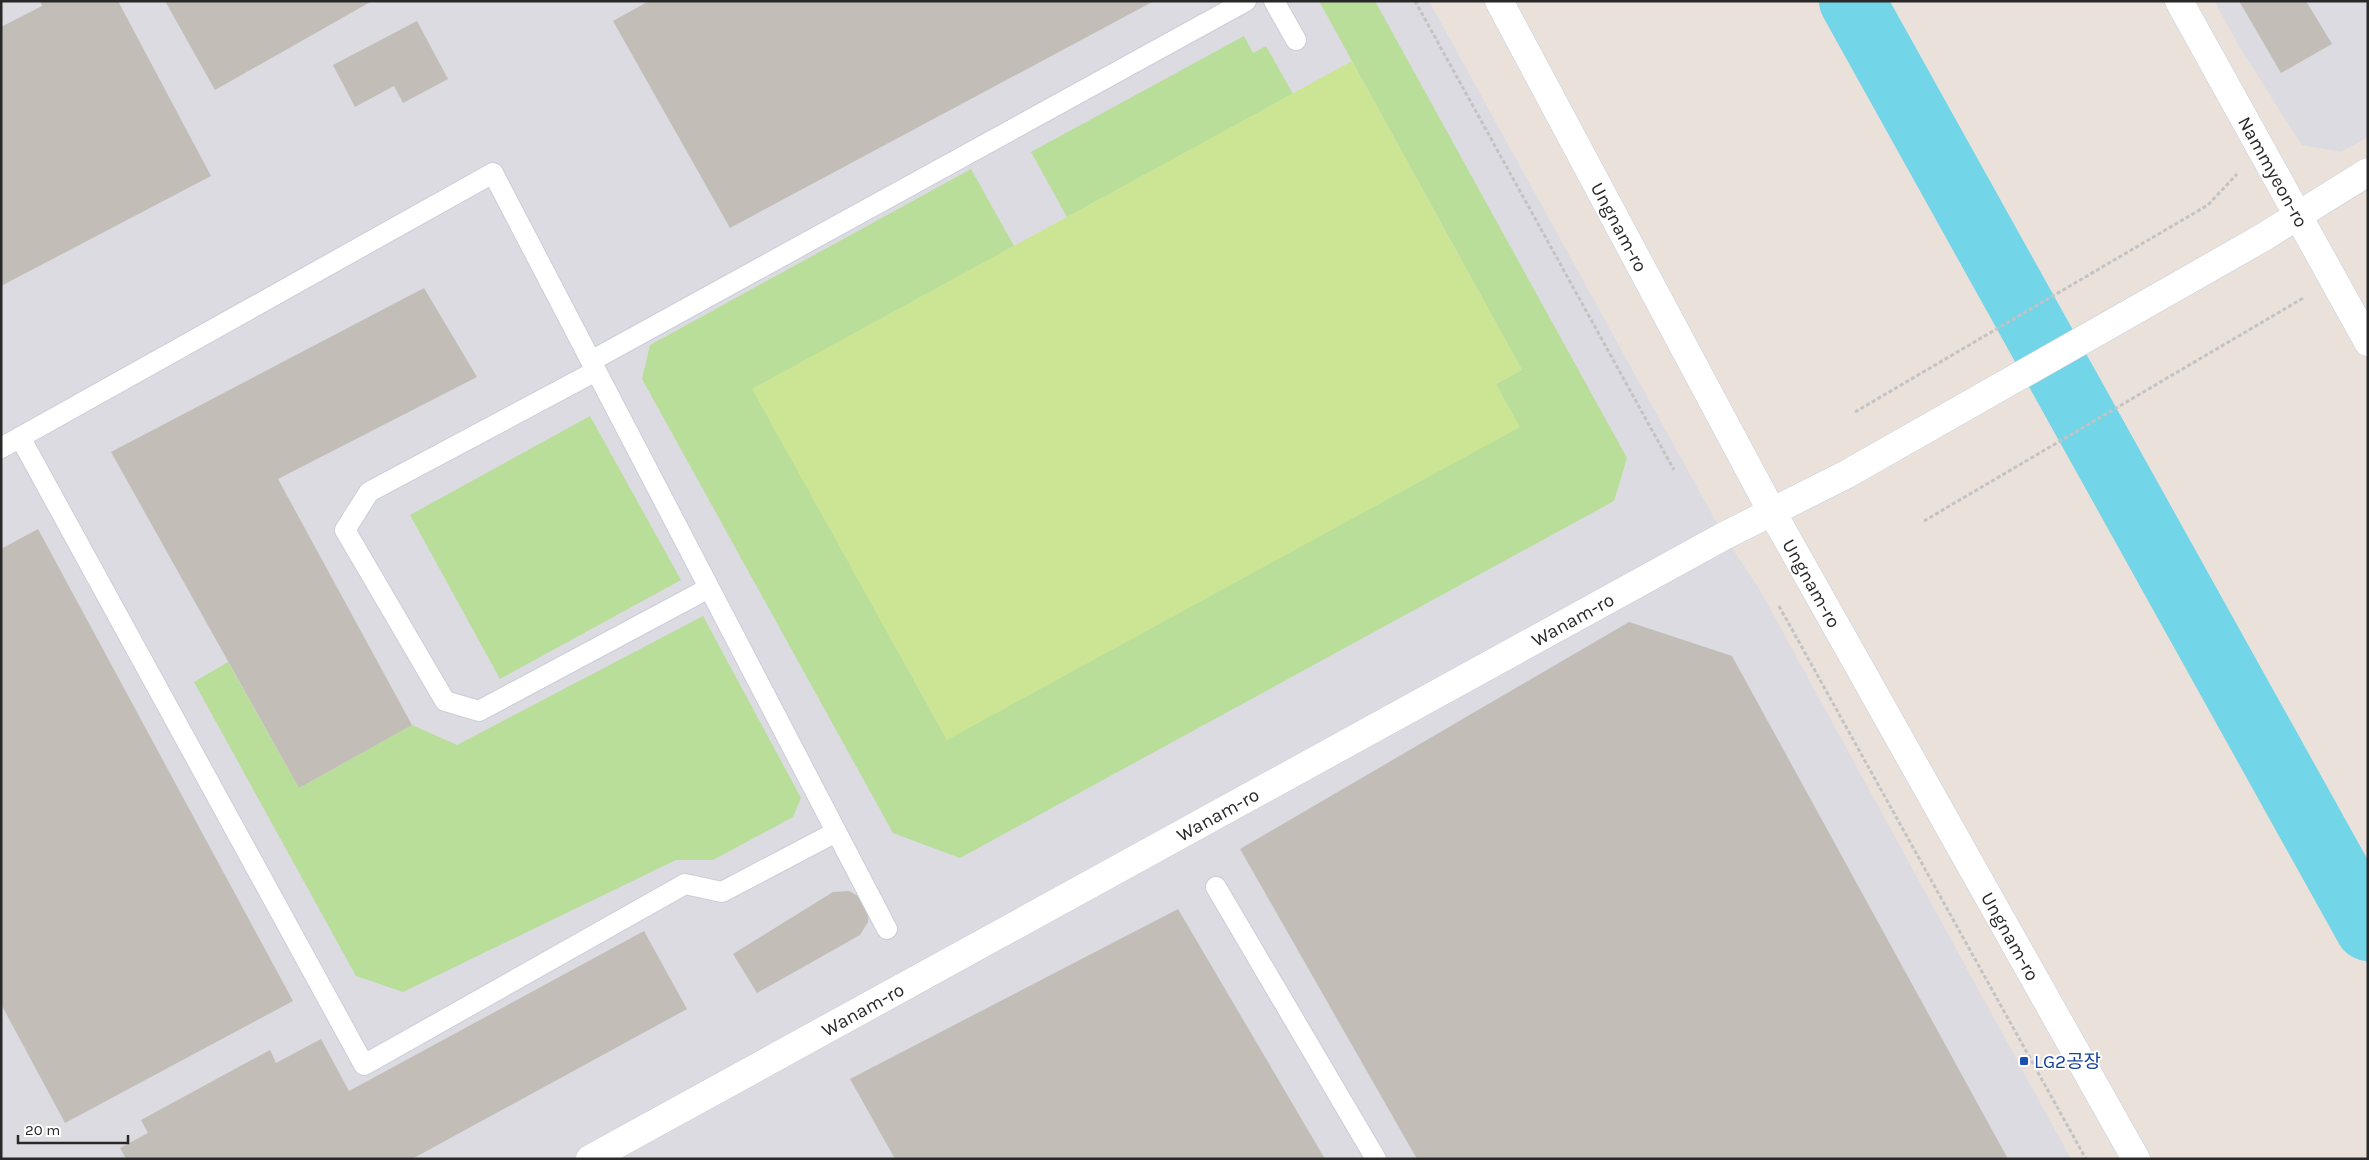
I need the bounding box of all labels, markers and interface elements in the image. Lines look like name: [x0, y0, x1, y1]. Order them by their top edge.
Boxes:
street label: Nammyeon-ro: [2233, 113, 2312, 231]
street label: Ungnam-ro: [1586, 179, 1652, 276]
street label: Ungnam-ro: [1777, 535, 1845, 632]
street label: Wanam-ro: [1528, 589, 1618, 652]
street label: Wanam-ro: [1173, 784, 1263, 847]
street label: Ungnam-ro: [1976, 888, 2043, 985]
street label: Wanam-ro: [818, 979, 908, 1042]
place label: LG2공장: [2034, 1051, 2101, 1073]
marker: LG2공장: [2018, 1055, 2030, 1067]
scale bar: [18, 1112, 128, 1144]
text: 20 m: [25, 1121, 60, 1139]

